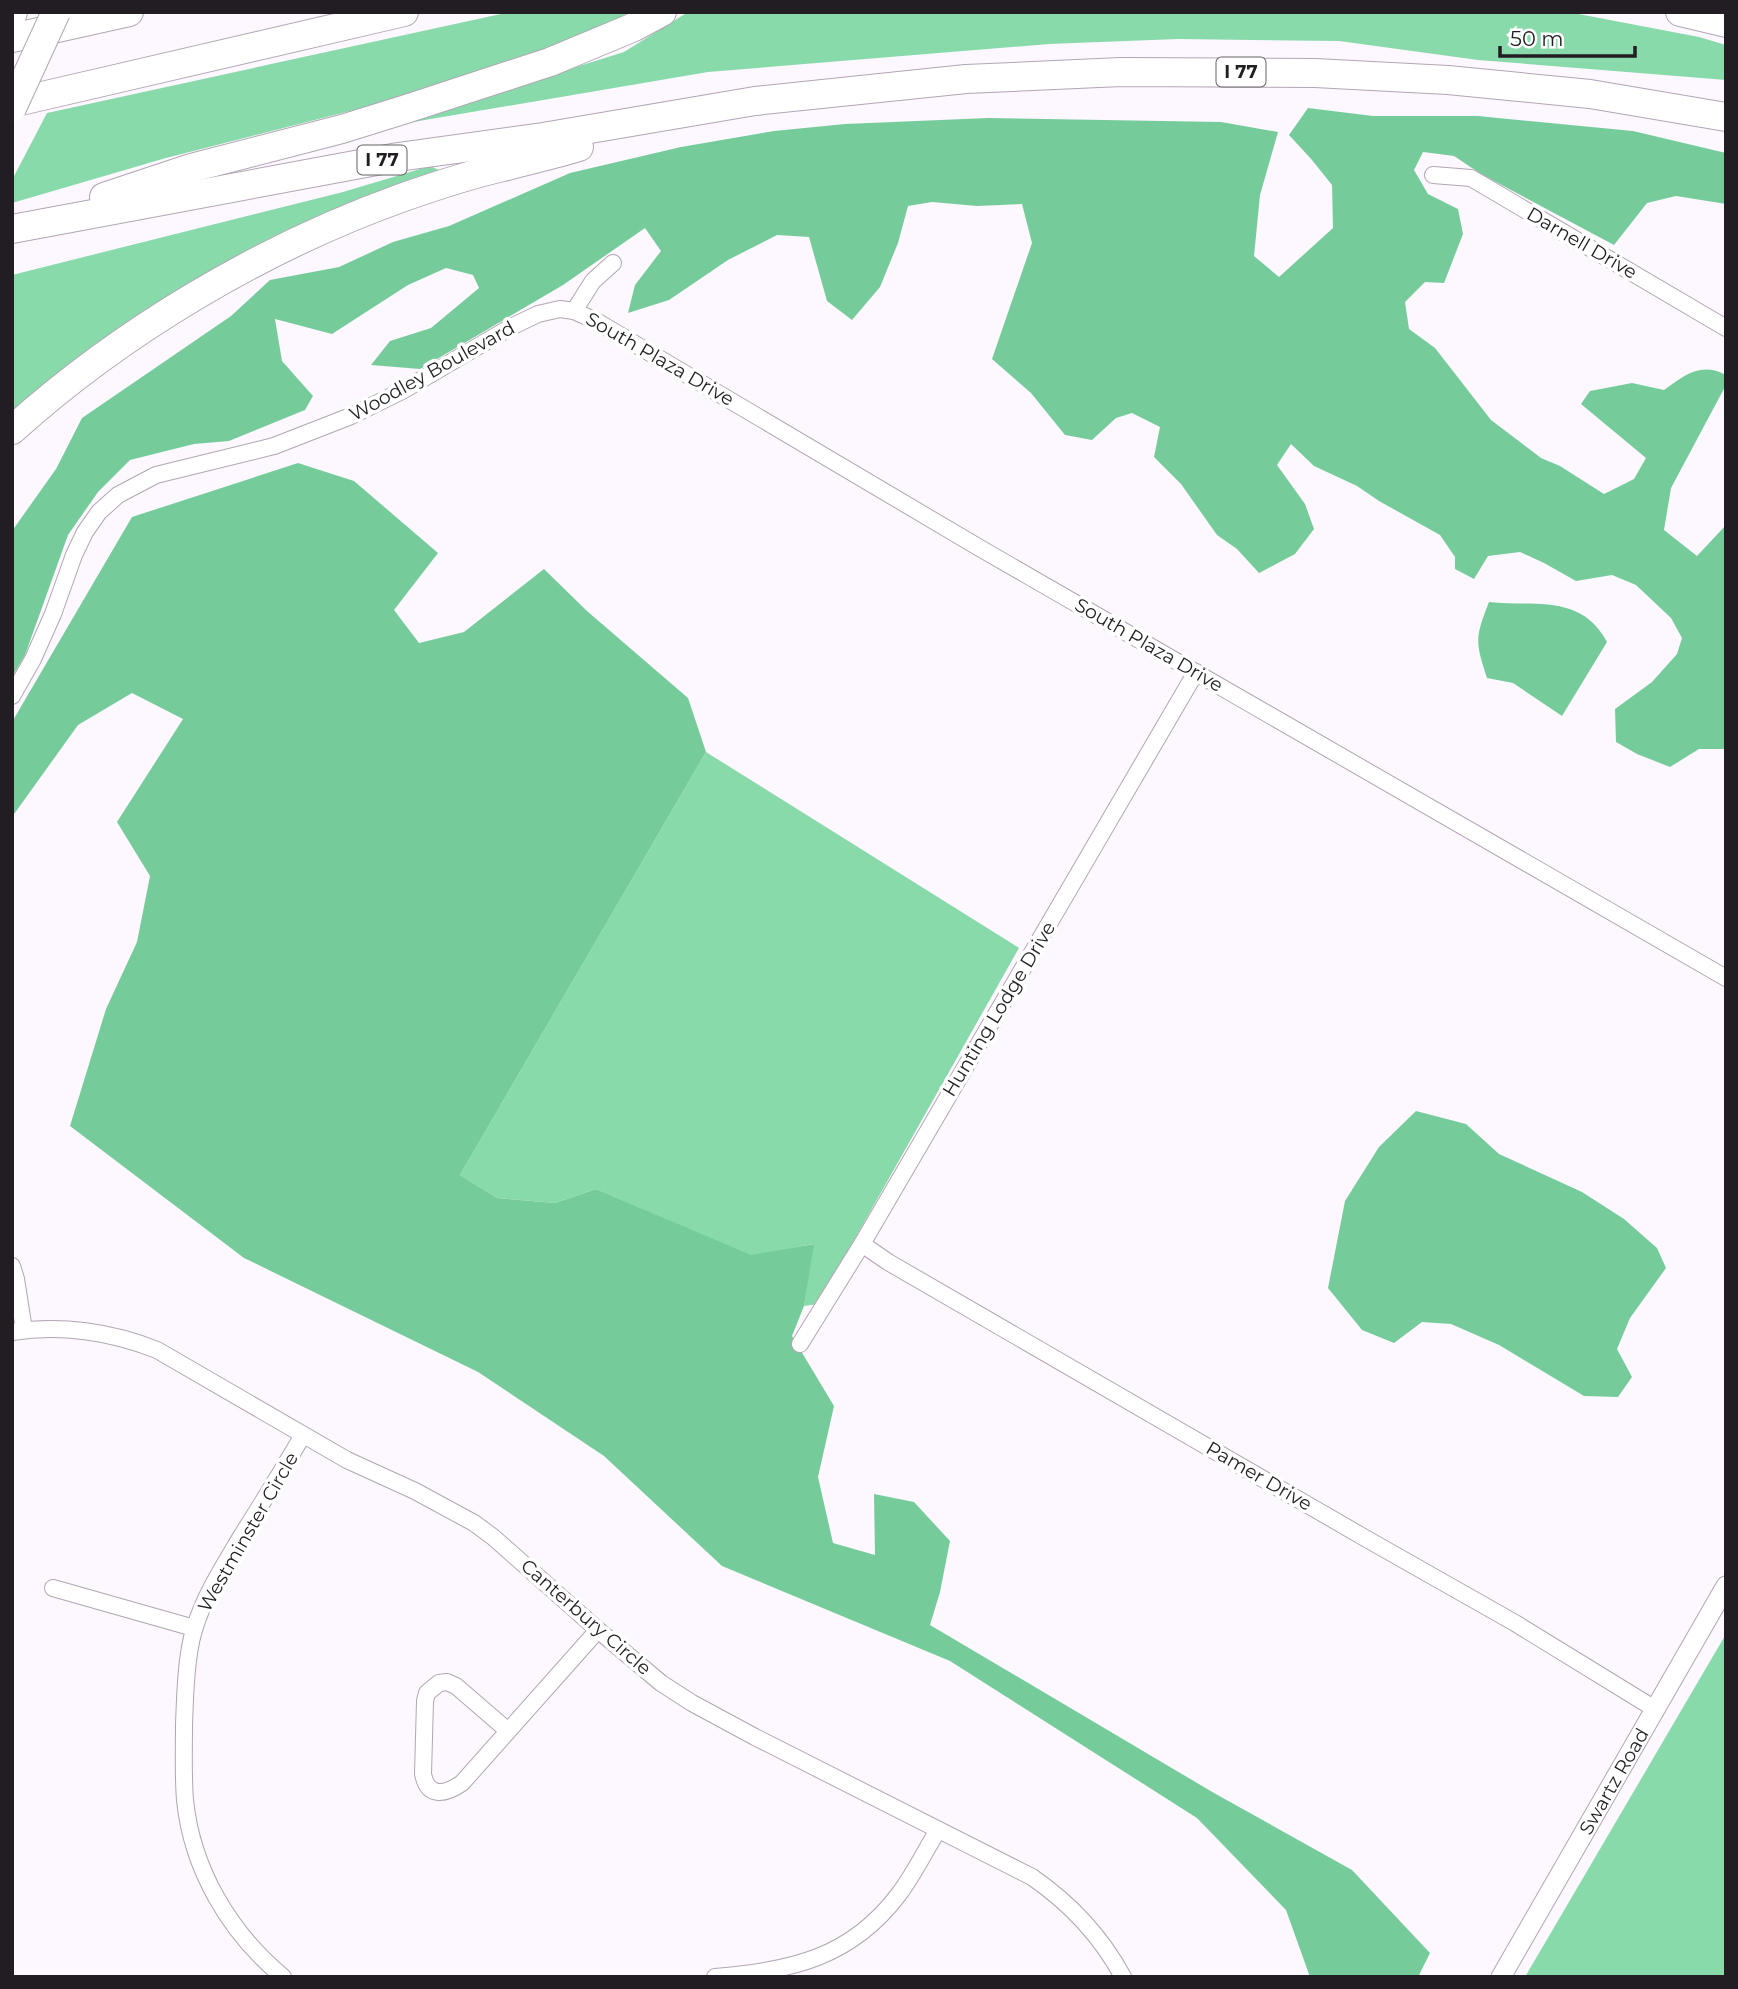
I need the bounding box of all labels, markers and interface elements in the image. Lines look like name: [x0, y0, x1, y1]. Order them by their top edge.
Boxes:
scale bar: [1500, 14, 1635, 58]
text: 50 m: [1510, 26, 1564, 51]
road number: I 77: [1216, 58, 1266, 86]
road number: I 77: [358, 146, 406, 174]
street label: Darnell Drive: [1523, 202, 1641, 284]
street label: South Plaza Drive: [582, 307, 738, 411]
street label: Woodley Boulevard: [345, 316, 519, 426]
street label: South Plaza Drive: [1071, 593, 1227, 697]
street label: Hunting Lodge Drive: [938, 917, 1060, 1101]
street label: Pamer Drive: [1202, 1436, 1316, 1516]
street label: Westminster Circle: [193, 1448, 303, 1616]
street label: Canterbury Circle: [516, 1554, 656, 1680]
street label: Swartz Road: [1574, 1724, 1653, 1838]

